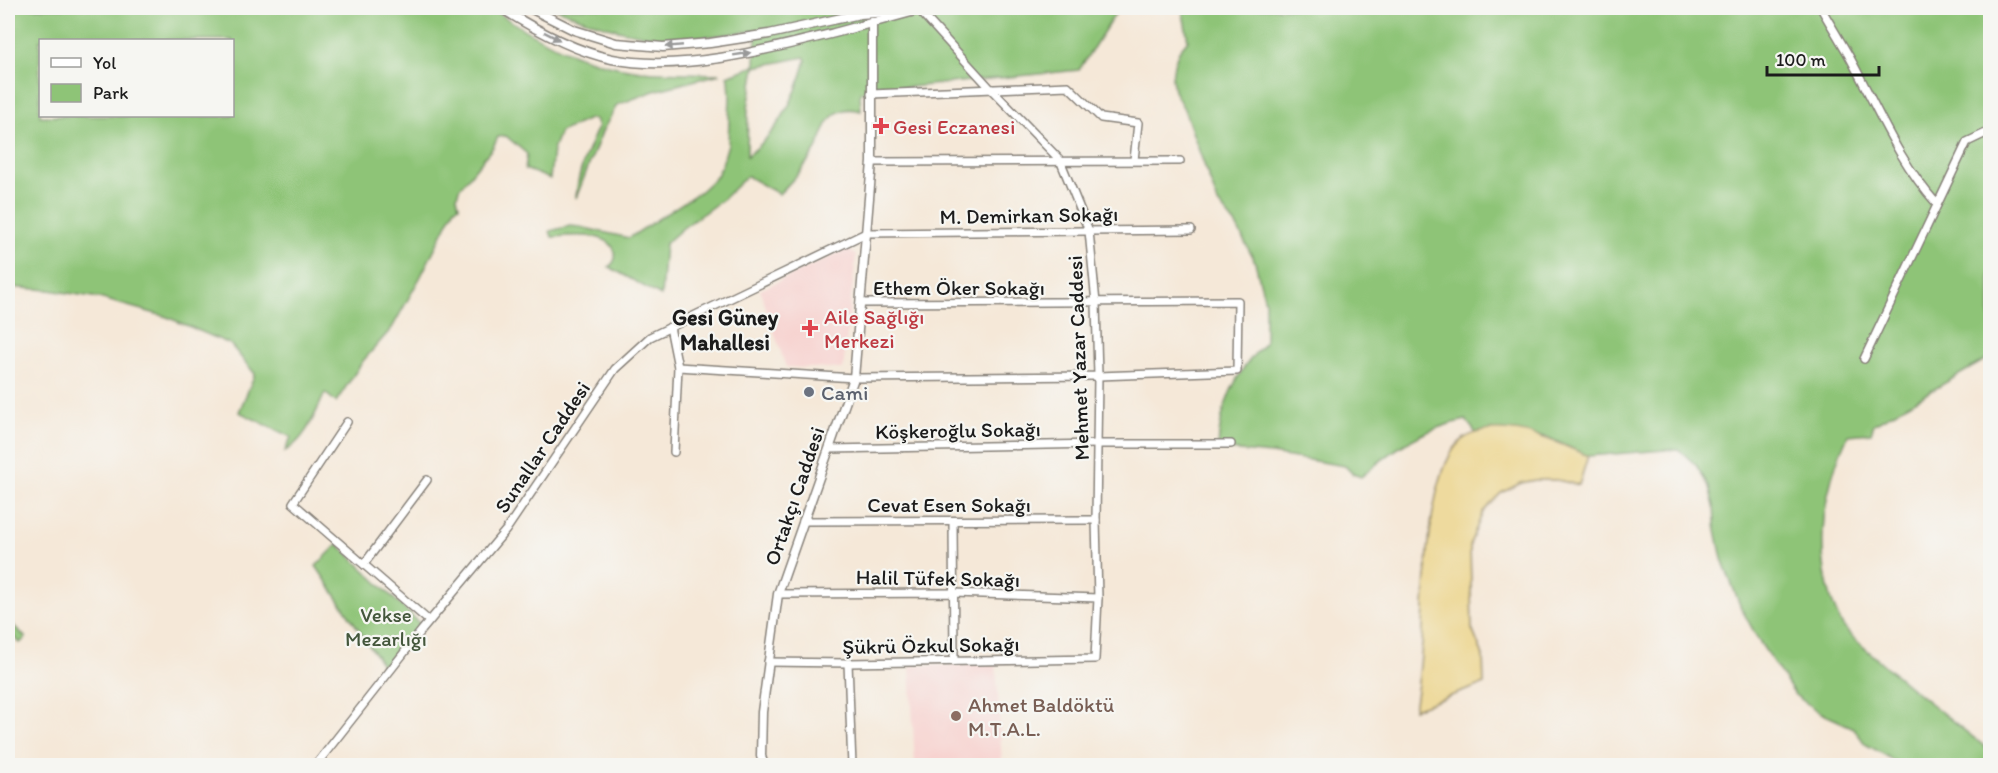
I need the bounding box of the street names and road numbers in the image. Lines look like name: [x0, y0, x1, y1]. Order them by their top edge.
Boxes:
street label: M. Demirkan Sokağı: [939, 201, 1119, 229]
street label: Mehmet Yazar Caddesi: [1062, 255, 1094, 461]
street label: Ethem Öker Sokağı: [873, 275, 1045, 300]
street label: Sunallar Caddesi: [489, 376, 595, 518]
street label: Köşkeroğlu Sokağı: [875, 416, 1041, 444]
street label: Ortakçı Caddesi: [759, 423, 829, 569]
street label: Cevat Esen Sokağı: [867, 492, 1031, 517]
street label: Halil Tüfek Sokağı: [856, 564, 1020, 592]
street label: Şükrü Özkul Sokağı: [842, 631, 1020, 659]

